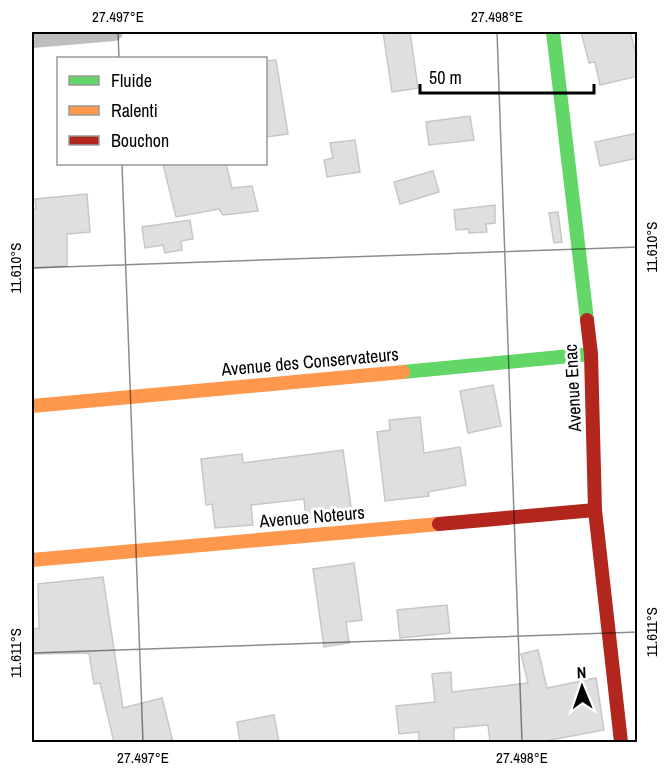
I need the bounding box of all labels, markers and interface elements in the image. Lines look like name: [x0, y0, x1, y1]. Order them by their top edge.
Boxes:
text: 27.497°E: [92, 6, 144, 27]
text: 27.498°E: [471, 6, 523, 27]
legend: [57, 57, 267, 165]
scale bar: [420, 57, 594, 95]
text: 50 m: [429, 65, 462, 90]
text: Fluide: [111, 68, 152, 93]
text: Ralenti: [111, 98, 158, 123]
text: Bouchon: [111, 128, 169, 153]
text: 11.610°S: [641, 222, 662, 272]
text: 11.610°S: [5, 243, 26, 293]
street label: Avenue des Conservateurs: [219, 341, 400, 382]
street label: Avenue Enac: [558, 344, 587, 433]
street label: Avenue Noteurs: [257, 499, 366, 534]
text: 11.611°S: [641, 607, 662, 657]
text: 11.611°S: [5, 628, 26, 678]
north arrow: [552, 657, 612, 717]
text: N: [576, 661, 587, 683]
text: 27.497°E: [117, 747, 169, 768]
text: 27.498°E: [496, 747, 548, 768]

